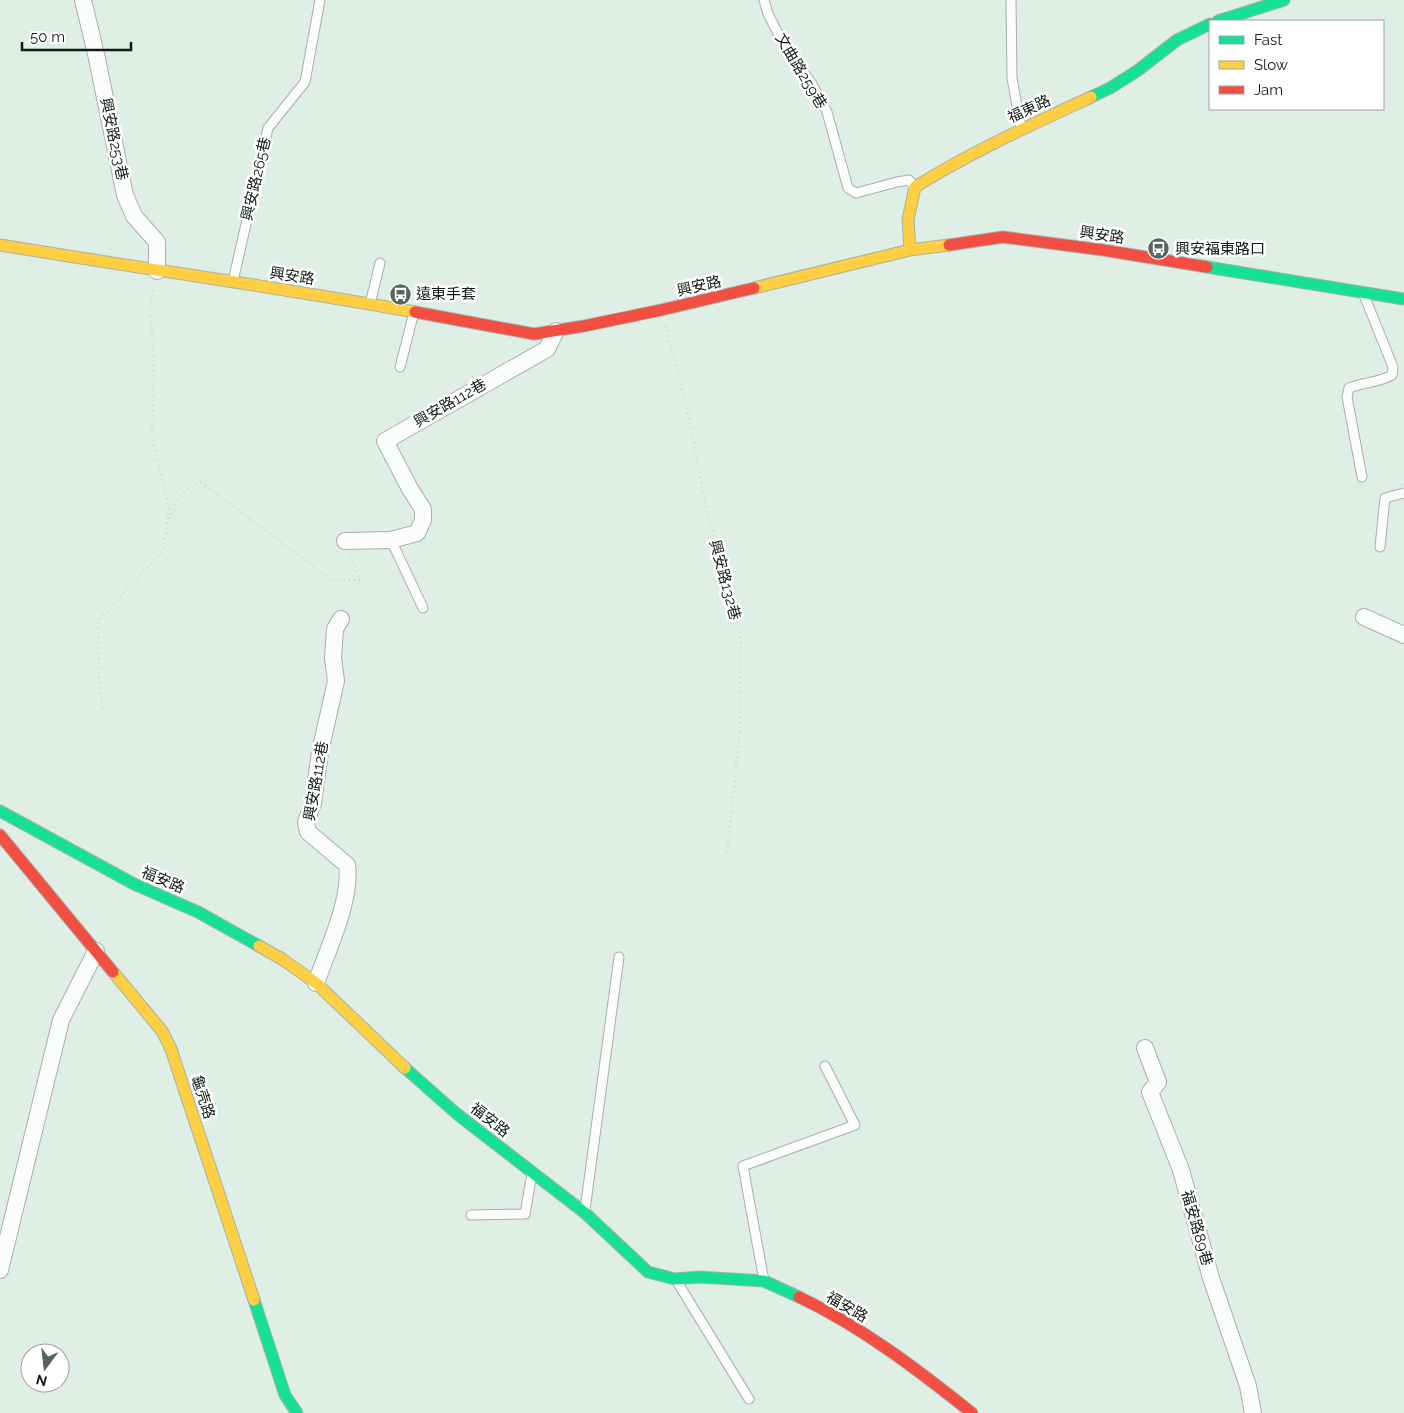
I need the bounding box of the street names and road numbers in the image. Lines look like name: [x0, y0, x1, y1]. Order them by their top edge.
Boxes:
street label: 文曲路259巷: [771, 30, 831, 112]
street label: 福東路: [1005, 91, 1053, 127]
street label: 興安路253巷: [96, 96, 132, 182]
street label: 興安路265巷: [238, 136, 274, 222]
street label: 興安路: [1078, 223, 1126, 247]
street label: 興安路: [268, 264, 316, 288]
street label: 興安路: [675, 272, 723, 300]
street label: 興安路112巷: [411, 375, 489, 431]
street label: 興安路132巷: [706, 538, 744, 622]
street label: 興安路112巷: [300, 740, 332, 822]
street label: 福安路: [139, 863, 187, 897]
street label: 龜壳路: [187, 1073, 219, 1121]
street label: 福安路: [467, 1099, 513, 1141]
street label: 福安路89巷: [1178, 1188, 1216, 1268]
street label: 福安路: [823, 1288, 871, 1326]

